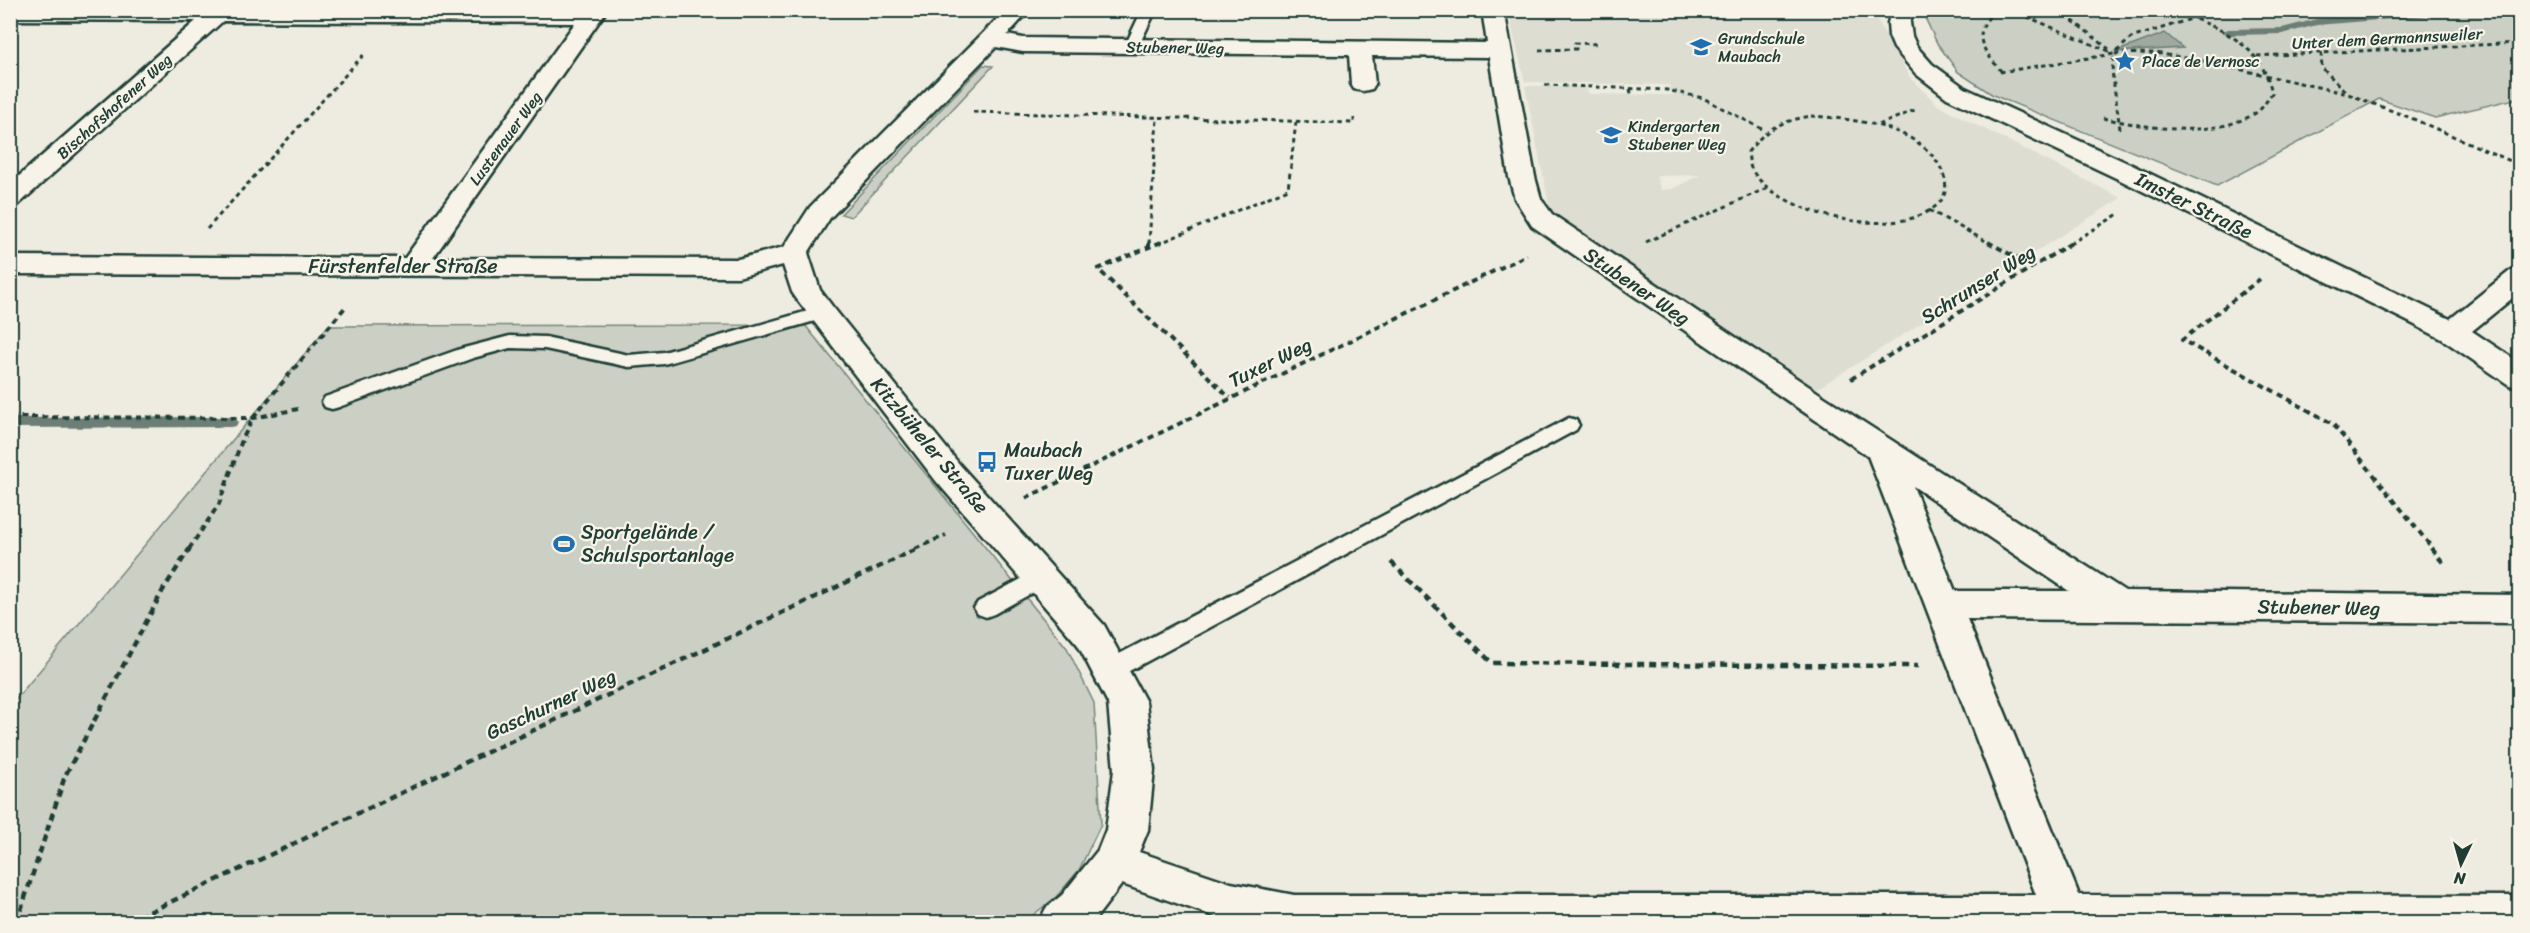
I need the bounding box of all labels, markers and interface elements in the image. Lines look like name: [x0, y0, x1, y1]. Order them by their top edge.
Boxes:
street label: Unter dem Germannsweiler: [2291, 19, 2484, 58]
place label: Grundschule Maubach: [1718, 24, 1805, 71]
street label: Stubener Weg: [1126, 32, 1224, 63]
school or university icon: Grundschule Maubach: [1689, 35, 1713, 59]
street label: Bischofshofener Weg: [50, 46, 179, 167]
place label: Place de Vernosc: [2142, 47, 2259, 76]
place icon: Place de Vernosc: [2113, 49, 2137, 73]
street label: Lustenauer Weg: [461, 85, 550, 192]
place label: Kindergarten Stubener Weg: [1628, 112, 1726, 159]
school or university icon: Kindergarten Stubener Weg: [1599, 123, 1623, 147]
street label: Imster Straße: [2128, 161, 2259, 249]
street label: Schrunser Weg: [1914, 235, 2043, 334]
street label: Stubener Weg: [1576, 238, 1697, 335]
street label: Fürstenfelder Straße: [308, 249, 498, 284]
street label: Tuxer Weg: [1222, 327, 1318, 398]
street label: Kitzbüheler Straße: [861, 369, 998, 522]
place label: Maubach Tuxer Weg: [1004, 433, 1093, 491]
bus stop icon: Maubach Tuxer Weg: [975, 450, 999, 474]
place label: Sportgelände / Schulsportanlage: [581, 515, 734, 573]
sports icon: Sportgelände / Schulsportanlage: [552, 532, 576, 556]
street label: Stubener Weg: [2257, 589, 2381, 626]
street label: Gaschurner Weg: [480, 659, 622, 750]
north arrow: [2431, 834, 2491, 894]
text: N: [2452, 863, 2468, 893]

